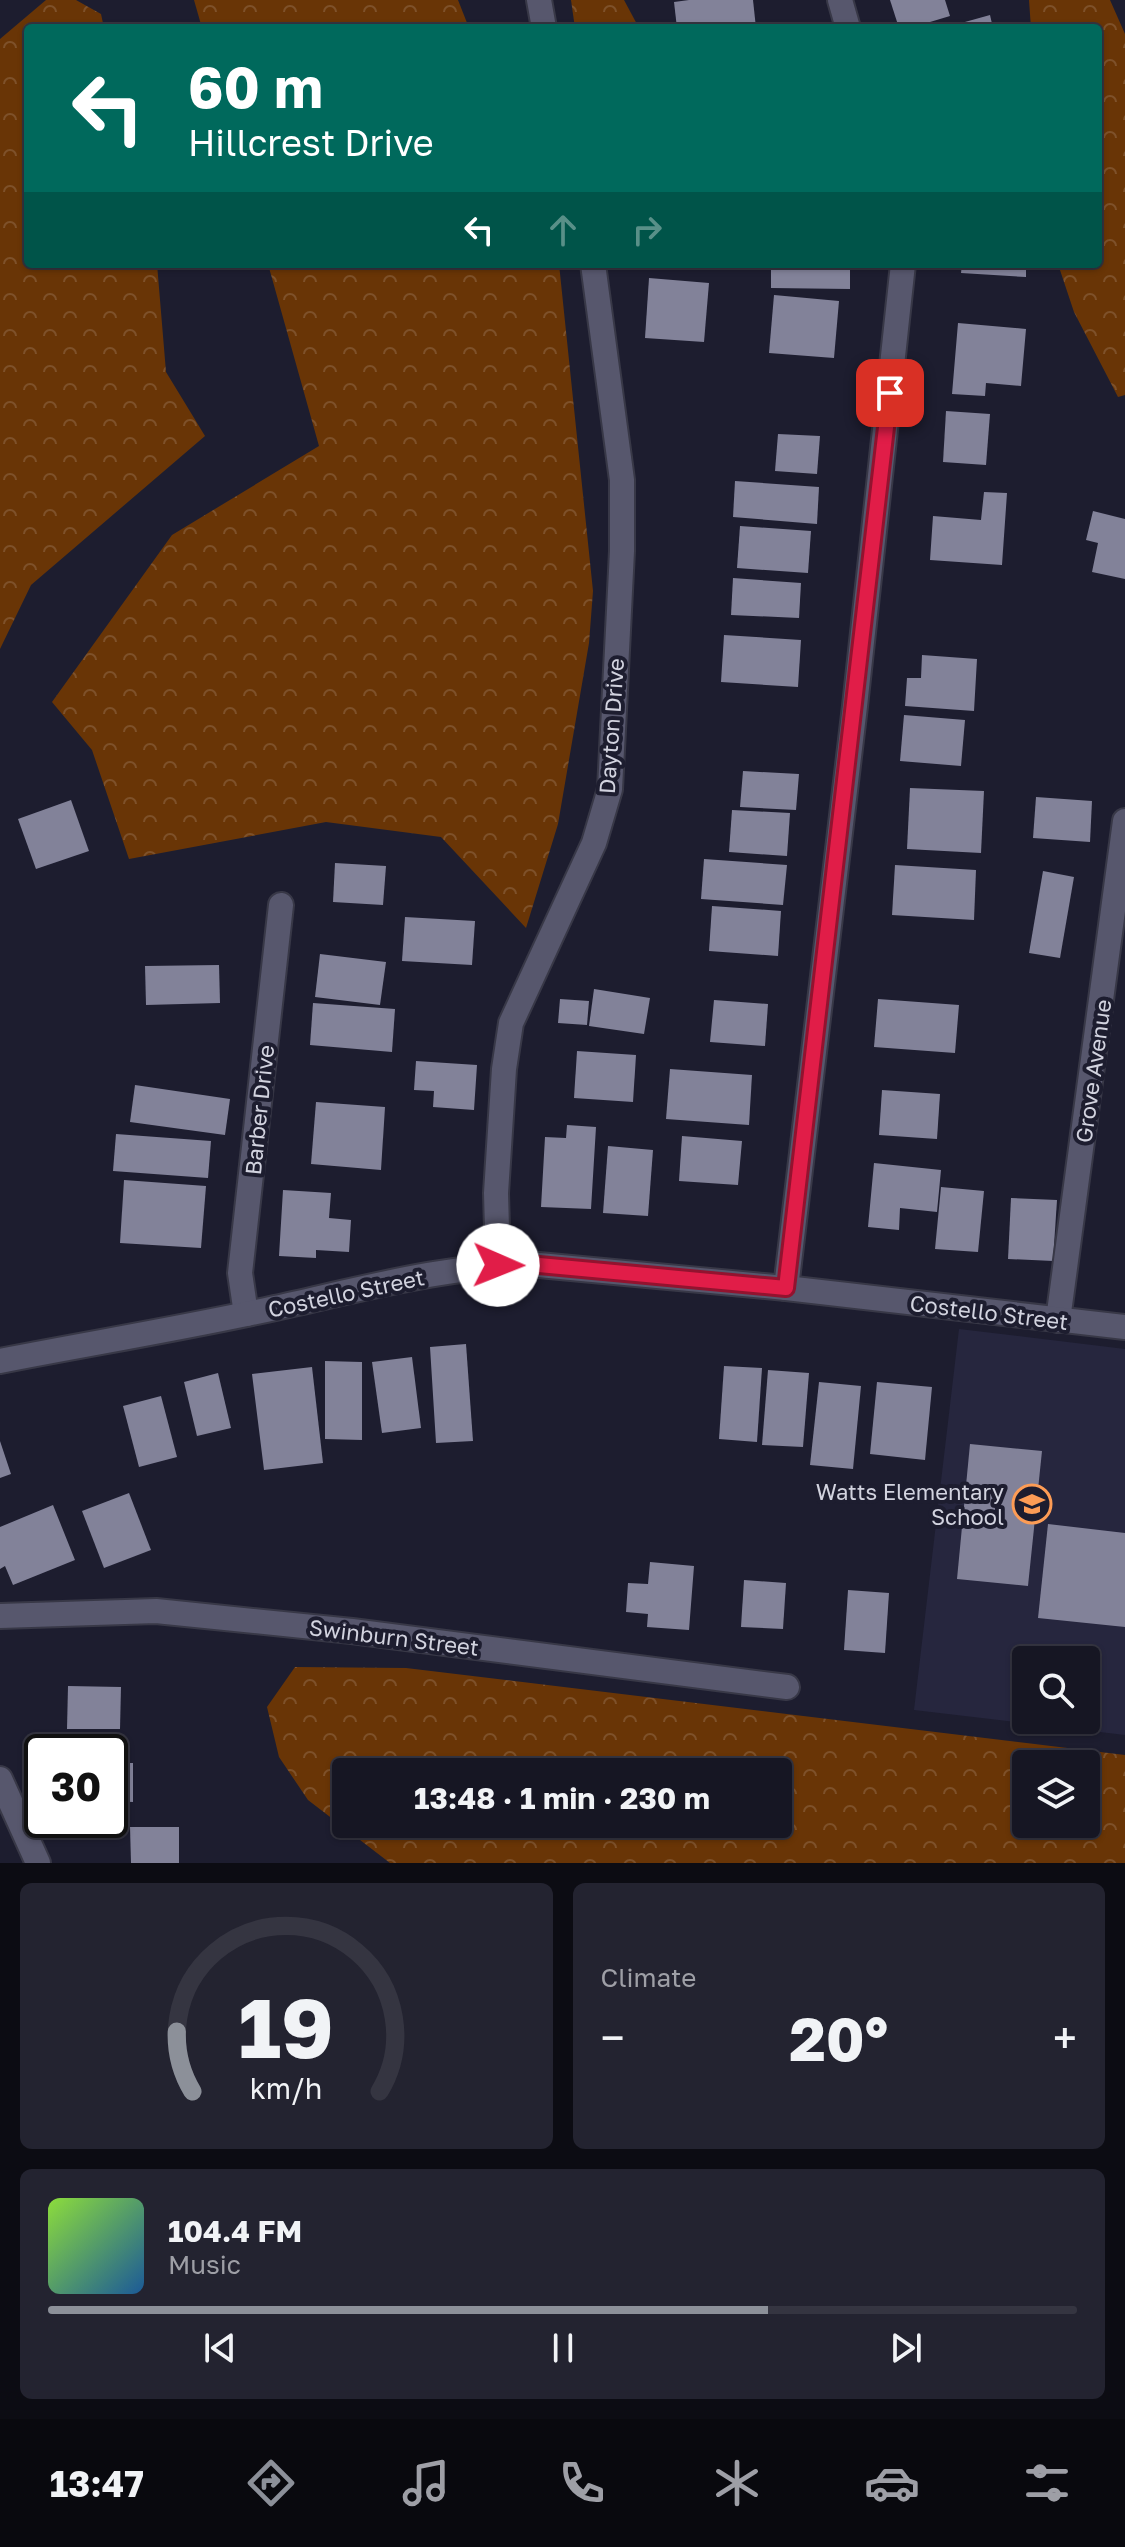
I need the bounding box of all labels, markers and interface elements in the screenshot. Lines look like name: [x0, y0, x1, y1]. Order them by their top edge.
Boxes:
text: 60 m: [188, 53, 323, 120]
icon: left: [56, 56, 160, 160]
text: Hillcrest Drive: [188, 121, 434, 164]
icon: left: [457, 208, 501, 252]
icon: ahead: [541, 208, 585, 252]
icon: right: [625, 208, 669, 252]
pin: [856, 359, 924, 427]
icon: arrive: [868, 371, 912, 415]
street label: Dayton Drive: [593, 657, 629, 795]
street label: Grove Avenue: [1070, 998, 1116, 1144]
street label: Barber Drive: [239, 1044, 279, 1176]
position arrow: [456, 1223, 540, 1307]
street label: Costello Street: [265, 1263, 427, 1323]
street label: Costello Street: [908, 1289, 1070, 1335]
place label: Watts Elementary School: [816, 1478, 1004, 1530]
school or university icon: Watts Elementary School: [1011, 1483, 1053, 1525]
street label: Swinburn Street: [308, 1613, 480, 1661]
map controls: [1012, 1646, 1100, 1838]
button: search: [1012, 1646, 1100, 1734]
speed limit sign: 30: [24, 1734, 128, 1838]
button: layers: [1012, 1750, 1100, 1838]
text: 13:48 · 1 min · 230 m: [414, 1780, 710, 1816]
text: Climate: [601, 1962, 696, 1993]
text: 19: [238, 1976, 334, 2076]
text: 20°: [789, 2002, 888, 2074]
text: −: [601, 2011, 625, 2064]
text: +: [1053, 2011, 1077, 2064]
text: km/h: [250, 2071, 323, 2105]
text: 104.4 FM: [168, 2213, 302, 2249]
text: Music: [168, 2249, 241, 2280]
icon: previous: [198, 2326, 242, 2370]
icon: pause: [541, 2326, 585, 2370]
icon: next: [884, 2326, 928, 2370]
icon: directions: [243, 2455, 299, 2511]
icon: music: [398, 2455, 454, 2511]
icon: phone: [554, 2455, 610, 2511]
icon: climate: [709, 2455, 765, 2511]
icon: car: [864, 2455, 920, 2511]
icon: filters: [1019, 2455, 1075, 2511]
text: 13:47: [50, 2462, 144, 2505]

